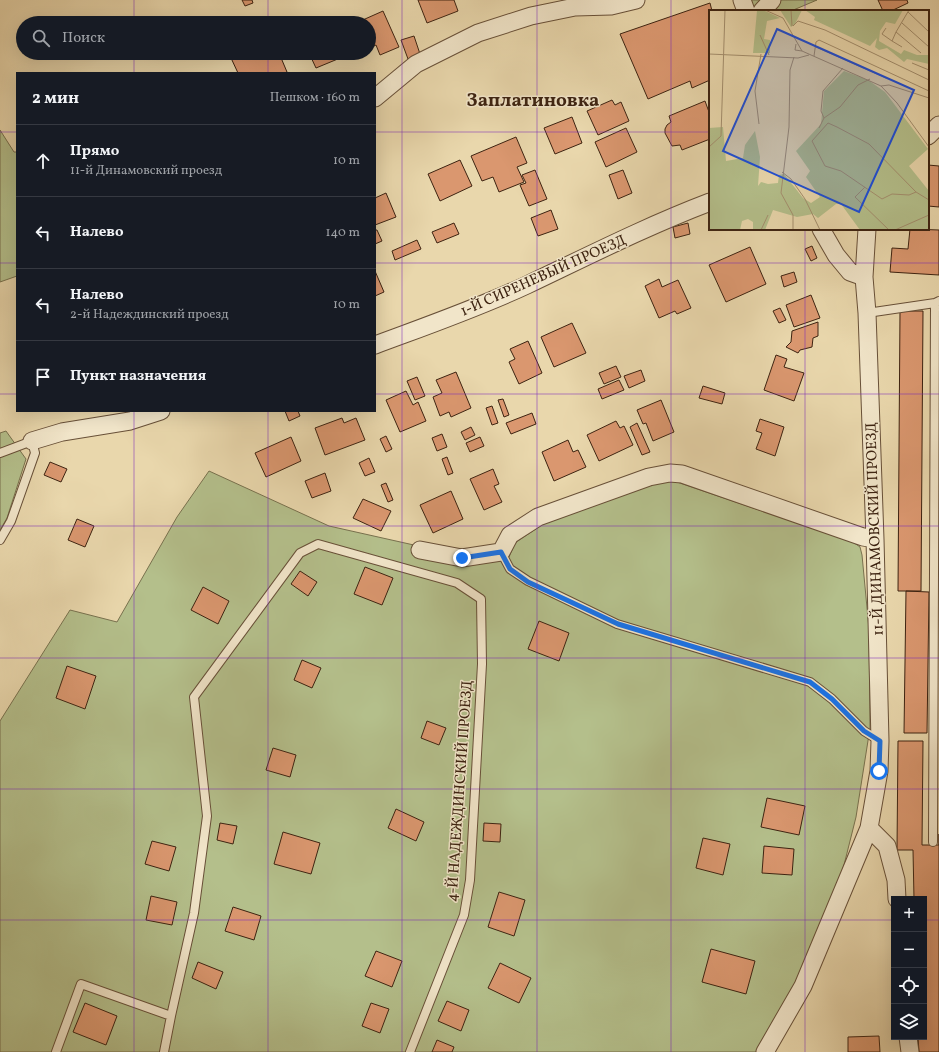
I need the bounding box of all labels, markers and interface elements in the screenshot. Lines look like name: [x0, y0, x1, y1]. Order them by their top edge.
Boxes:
inset map: [709, 10, 929, 230]
search box: [16, 16, 376, 60]
icon: search: [30, 27, 52, 49]
text: Поиск: [62, 28, 105, 49]
text: 2 мин: [32, 87, 79, 110]
district label: Заплатиновка: [467, 88, 599, 114]
text: Пешком · 160 m: [270, 89, 360, 107]
text: Прямо: [70, 141, 119, 162]
icon: ahead: [32, 150, 54, 172]
text: 10 m: [333, 152, 360, 170]
text: 11-й Динамовский проезд: [70, 162, 222, 180]
icon: left: [32, 222, 54, 244]
text: Налево: [70, 222, 124, 243]
text: 140 m: [326, 224, 360, 242]
street label: 1-Й СИРЕНЕВЫЙ ПРОЕЗД: [457, 230, 630, 323]
text: Налево: [70, 285, 124, 306]
icon: left: [32, 294, 54, 316]
text: 10 m: [333, 296, 360, 314]
text: 2-й Надеждинский проезд: [70, 306, 229, 324]
icon: arrive: [32, 366, 54, 388]
text: Пункт назначения: [70, 366, 206, 387]
street label: 11-Й ДИНАМОВСКИЙ ПРОЕЗД: [861, 422, 890, 636]
route end: [453, 549, 471, 567]
street label: 4-Й НАДЕЖДИНСКИЙ ПРОЕЗД: [442, 679, 479, 903]
route start: [870, 762, 888, 780]
map controls: [891, 896, 927, 1040]
button: +: [891, 896, 927, 932]
button: −: [891, 932, 927, 968]
button: locate: [891, 968, 927, 1004]
button: layers: [891, 1004, 927, 1040]

